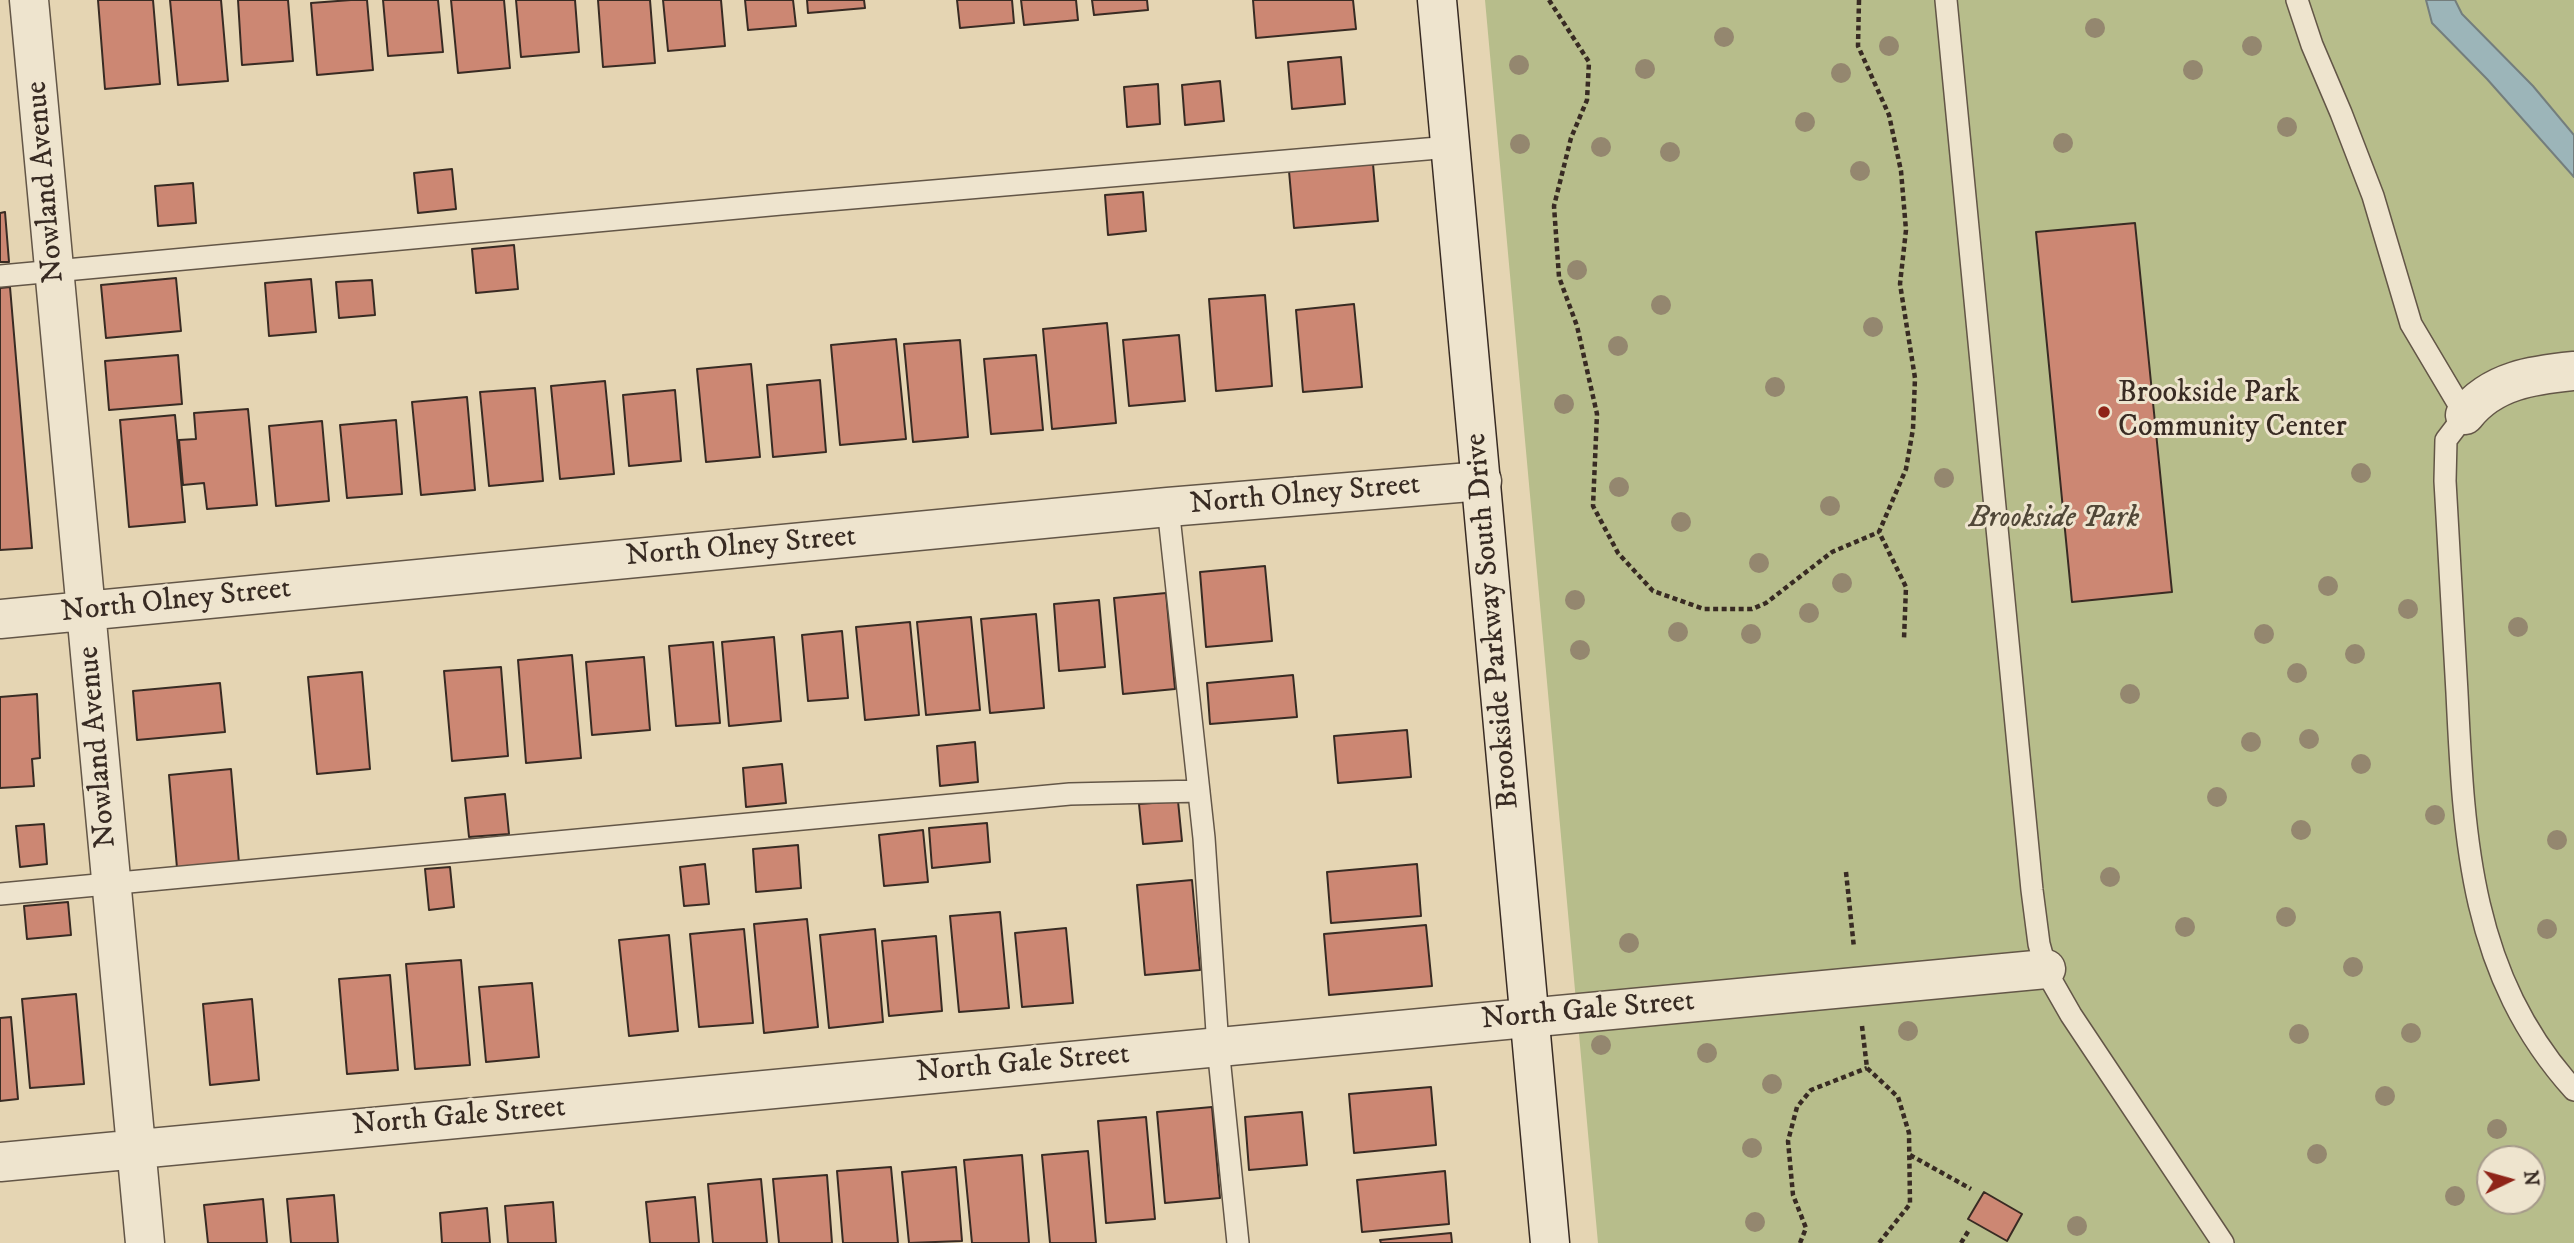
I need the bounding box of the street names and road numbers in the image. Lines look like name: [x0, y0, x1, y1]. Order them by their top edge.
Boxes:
street label: Nowland Avenue: [20, 80, 74, 284]
street label: Brookside Parkway South Drive: [1460, 431, 1528, 811]
street label: North Olney Street: [1188, 468, 1422, 524]
street label: North Olney Street: [624, 520, 858, 576]
street label: North Olney Street: [59, 572, 293, 632]
street label: Nowland Avenue: [72, 645, 126, 849]
street label: North Gale Street: [1480, 985, 1696, 1039]
street label: North Gale Street: [915, 1038, 1131, 1092]
street label: North Gale Street: [351, 1091, 567, 1145]

